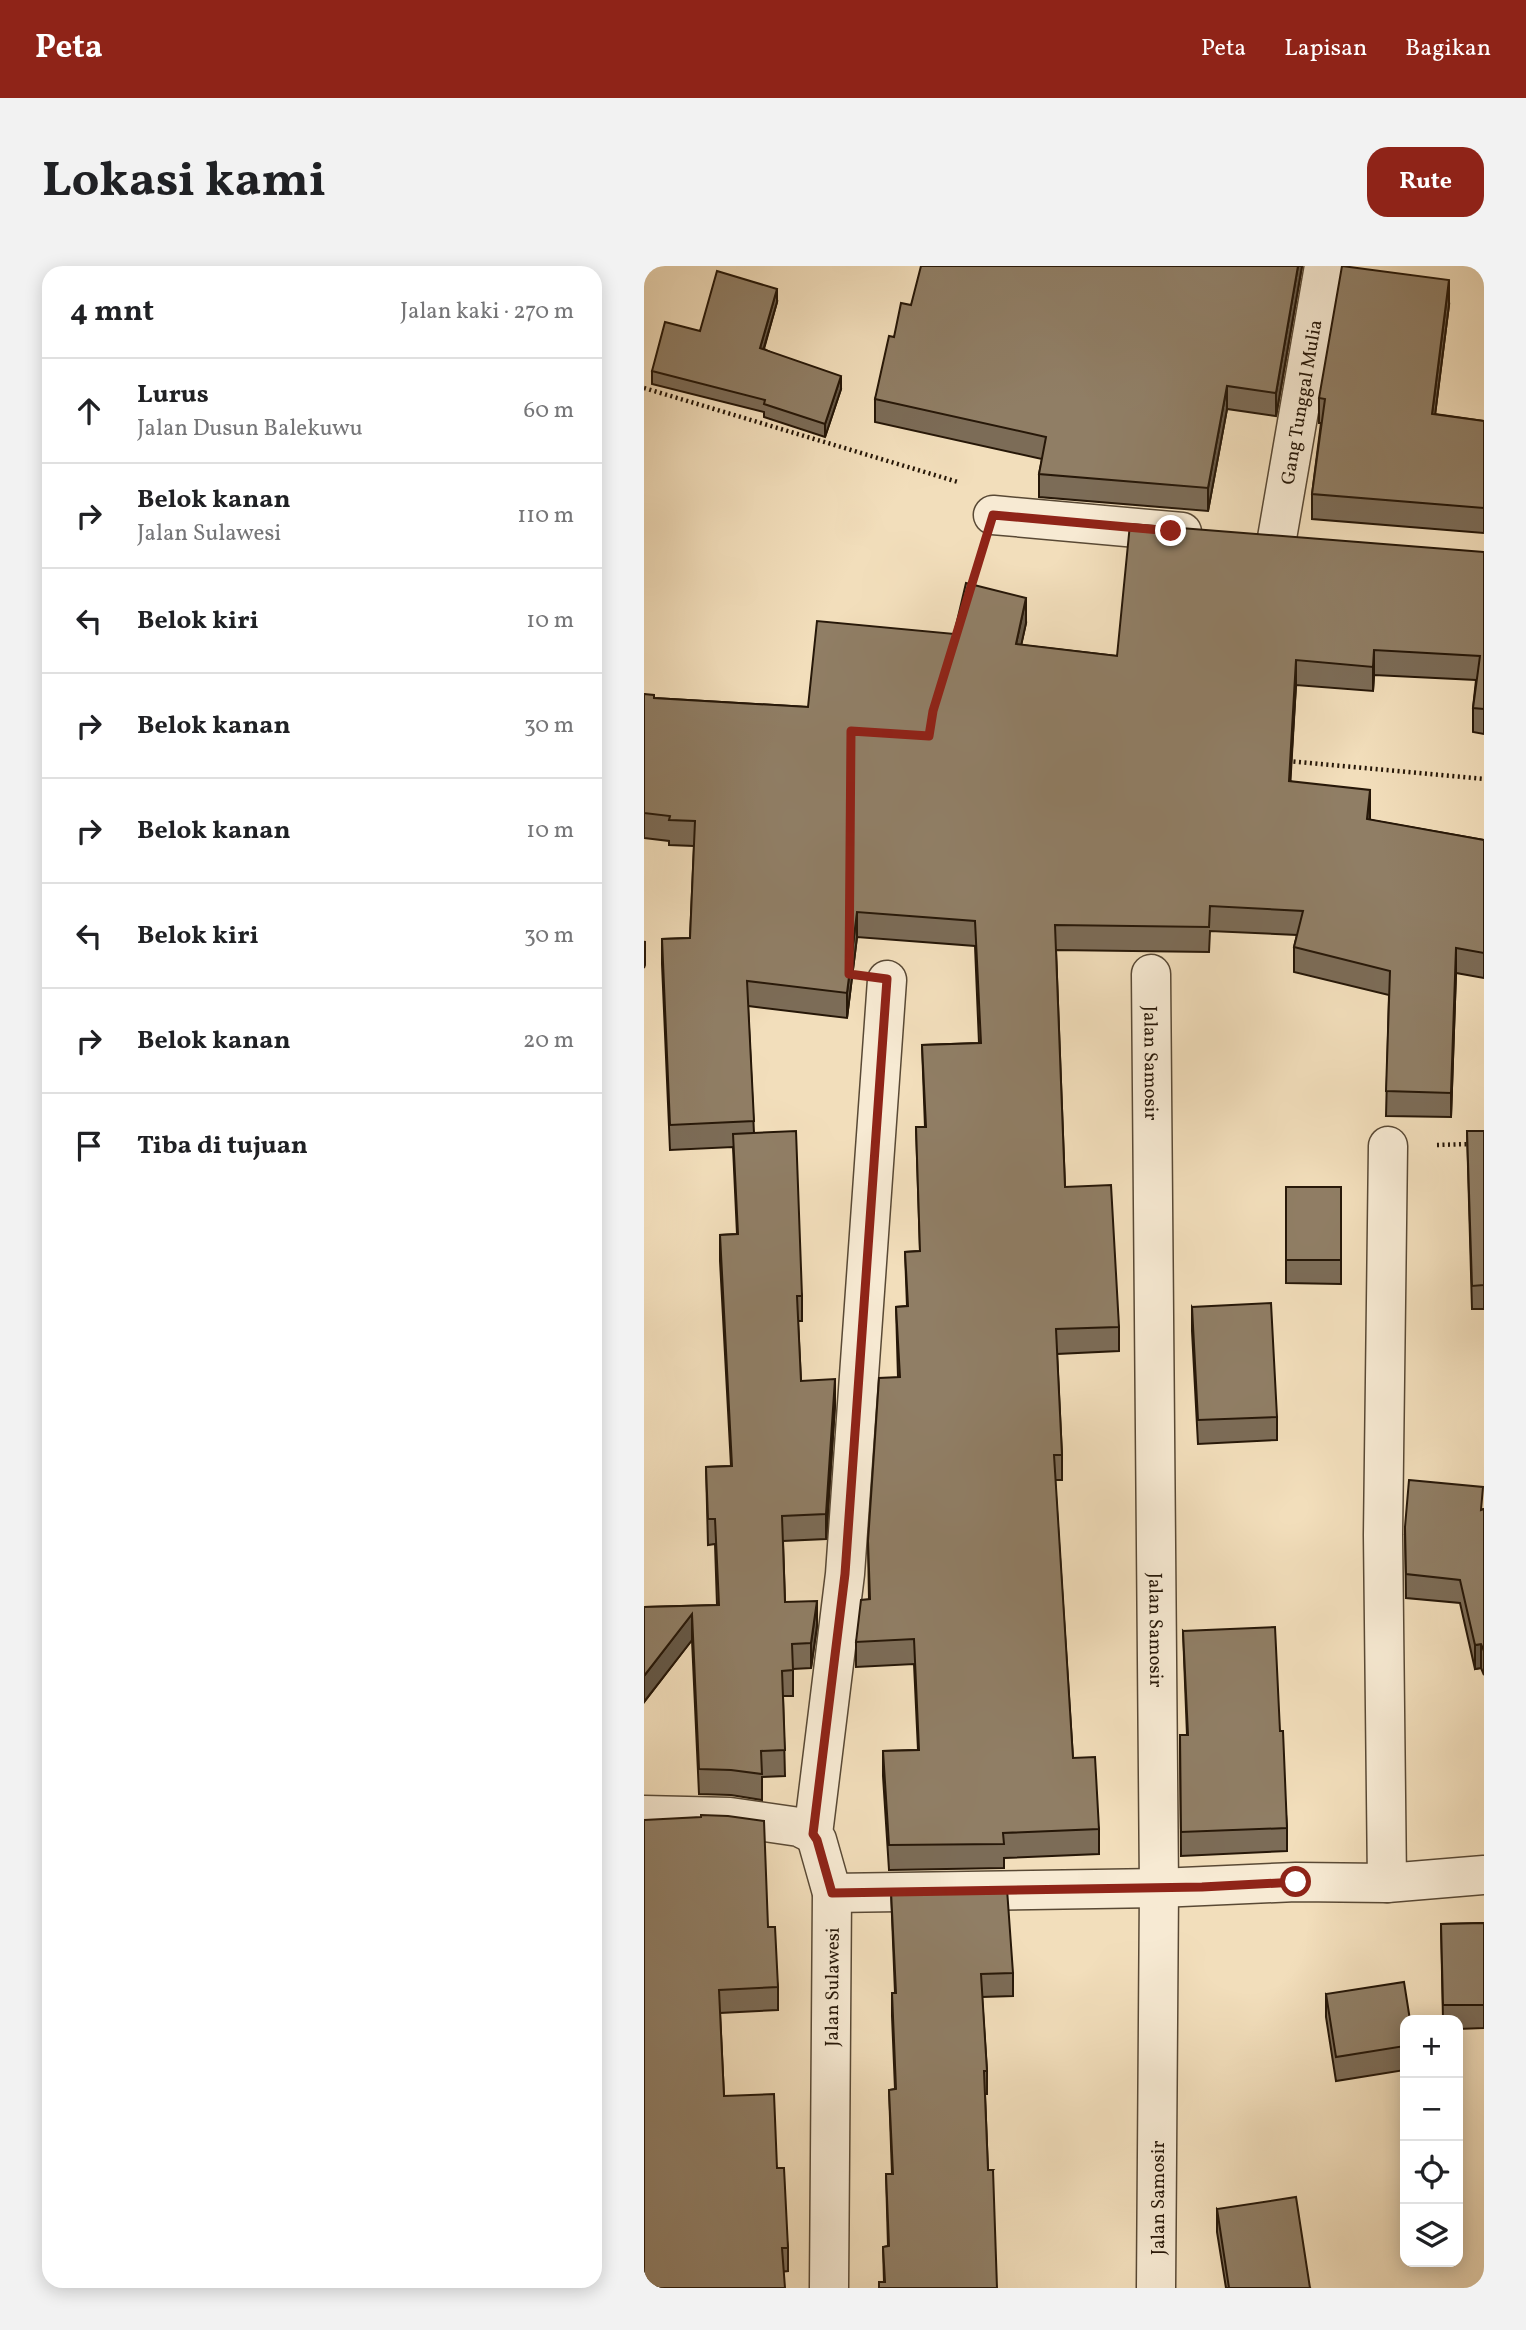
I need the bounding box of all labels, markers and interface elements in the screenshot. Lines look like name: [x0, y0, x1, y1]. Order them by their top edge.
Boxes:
text: Peta: [35, 26, 103, 72]
text: Peta: [1201, 32, 1246, 66]
text: Lapisan: [1284, 32, 1367, 66]
text: Bagikan: [1405, 32, 1491, 66]
button: Rute: [1367, 147, 1484, 217]
text: Lokasi kami: [42, 148, 326, 217]
text: 4 mnt: [70, 291, 154, 333]
text: Jalan kaki · 270 m: [400, 296, 574, 328]
street label: Gang Tunggal Mulia: [1275, 318, 1330, 487]
text: Lurus: [137, 377, 209, 413]
icon: ahead: [70, 392, 108, 430]
text: 60 m: [524, 395, 574, 427]
text: Jalan Dusun Balekuwu: [137, 413, 363, 445]
text: Belok kanan: [137, 482, 291, 518]
icon: right: [70, 497, 108, 535]
text: 110 m: [517, 500, 574, 532]
route end: [1155, 515, 1186, 546]
text: Jalan Sulawesi: [137, 518, 281, 550]
icon: left: [70, 602, 108, 640]
text: Belok kiri: [137, 603, 259, 639]
text: 10 m: [526, 605, 574, 637]
icon: right: [70, 707, 108, 745]
text: Belok kanan: [137, 708, 291, 744]
text: 30 m: [524, 710, 574, 742]
icon: right: [70, 812, 108, 850]
text: Belok kanan: [137, 813, 291, 849]
text: 10 m: [526, 815, 574, 847]
icon: left: [70, 917, 108, 955]
text: Belok kiri: [137, 918, 259, 954]
text: 30 m: [524, 920, 574, 952]
street label: Jalan Samosir: [1136, 1006, 1163, 1121]
icon: right: [70, 1022, 108, 1060]
text: Belok kanan: [137, 1023, 291, 1059]
text: 20 m: [523, 1025, 574, 1057]
icon: arrive: [70, 1127, 108, 1165]
text: Tiba di tujuan: [137, 1128, 308, 1164]
street label: Jalan Samosir: [1141, 1572, 1168, 1688]
route start: [1280, 1866, 1311, 1897]
street label: Jalan Sulawesi: [820, 1927, 847, 2047]
map controls: [1400, 2015, 1463, 2267]
button: +: [1400, 2015, 1463, 2078]
button: −: [1400, 2078, 1463, 2141]
street label: Jalan Samosir: [1146, 2141, 1172, 2255]
button: locate: [1400, 2141, 1463, 2204]
button: layers: [1400, 2204, 1463, 2267]

